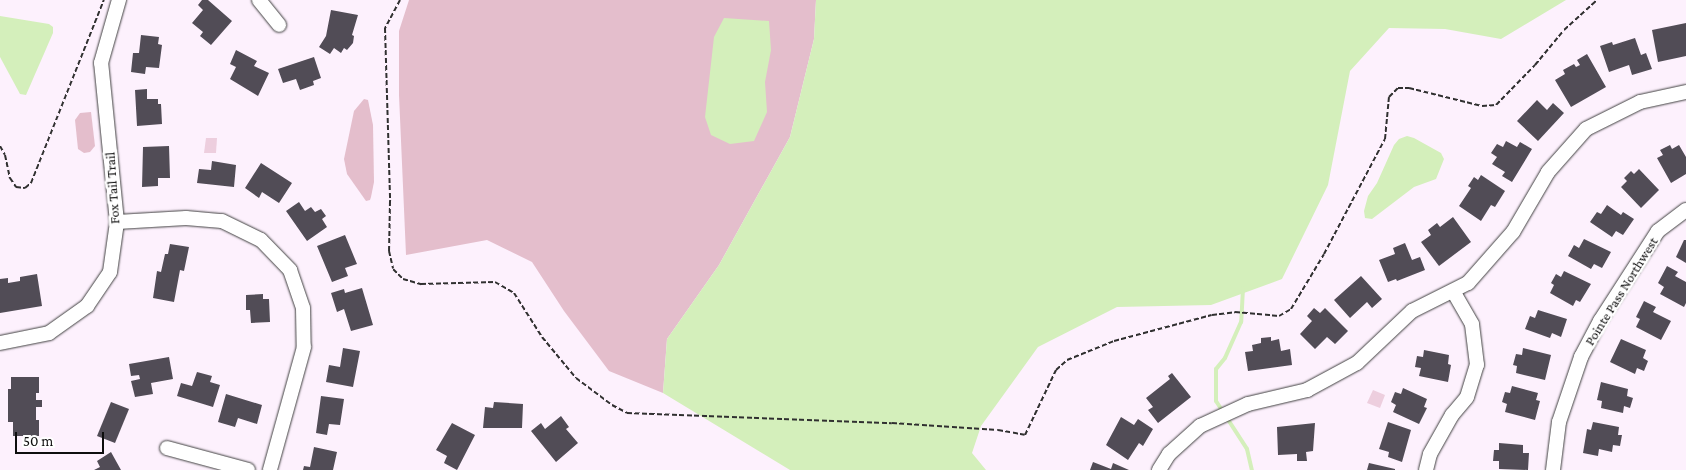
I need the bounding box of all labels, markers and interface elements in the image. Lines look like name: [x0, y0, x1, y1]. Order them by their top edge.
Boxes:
street label: Fox Tail Trail: [101, 151, 123, 225]
street label: Pointe Pass Northwest: [1581, 234, 1661, 348]
scale bar: [18, 422, 106, 454]
text: 50 m: [23, 433, 53, 449]

